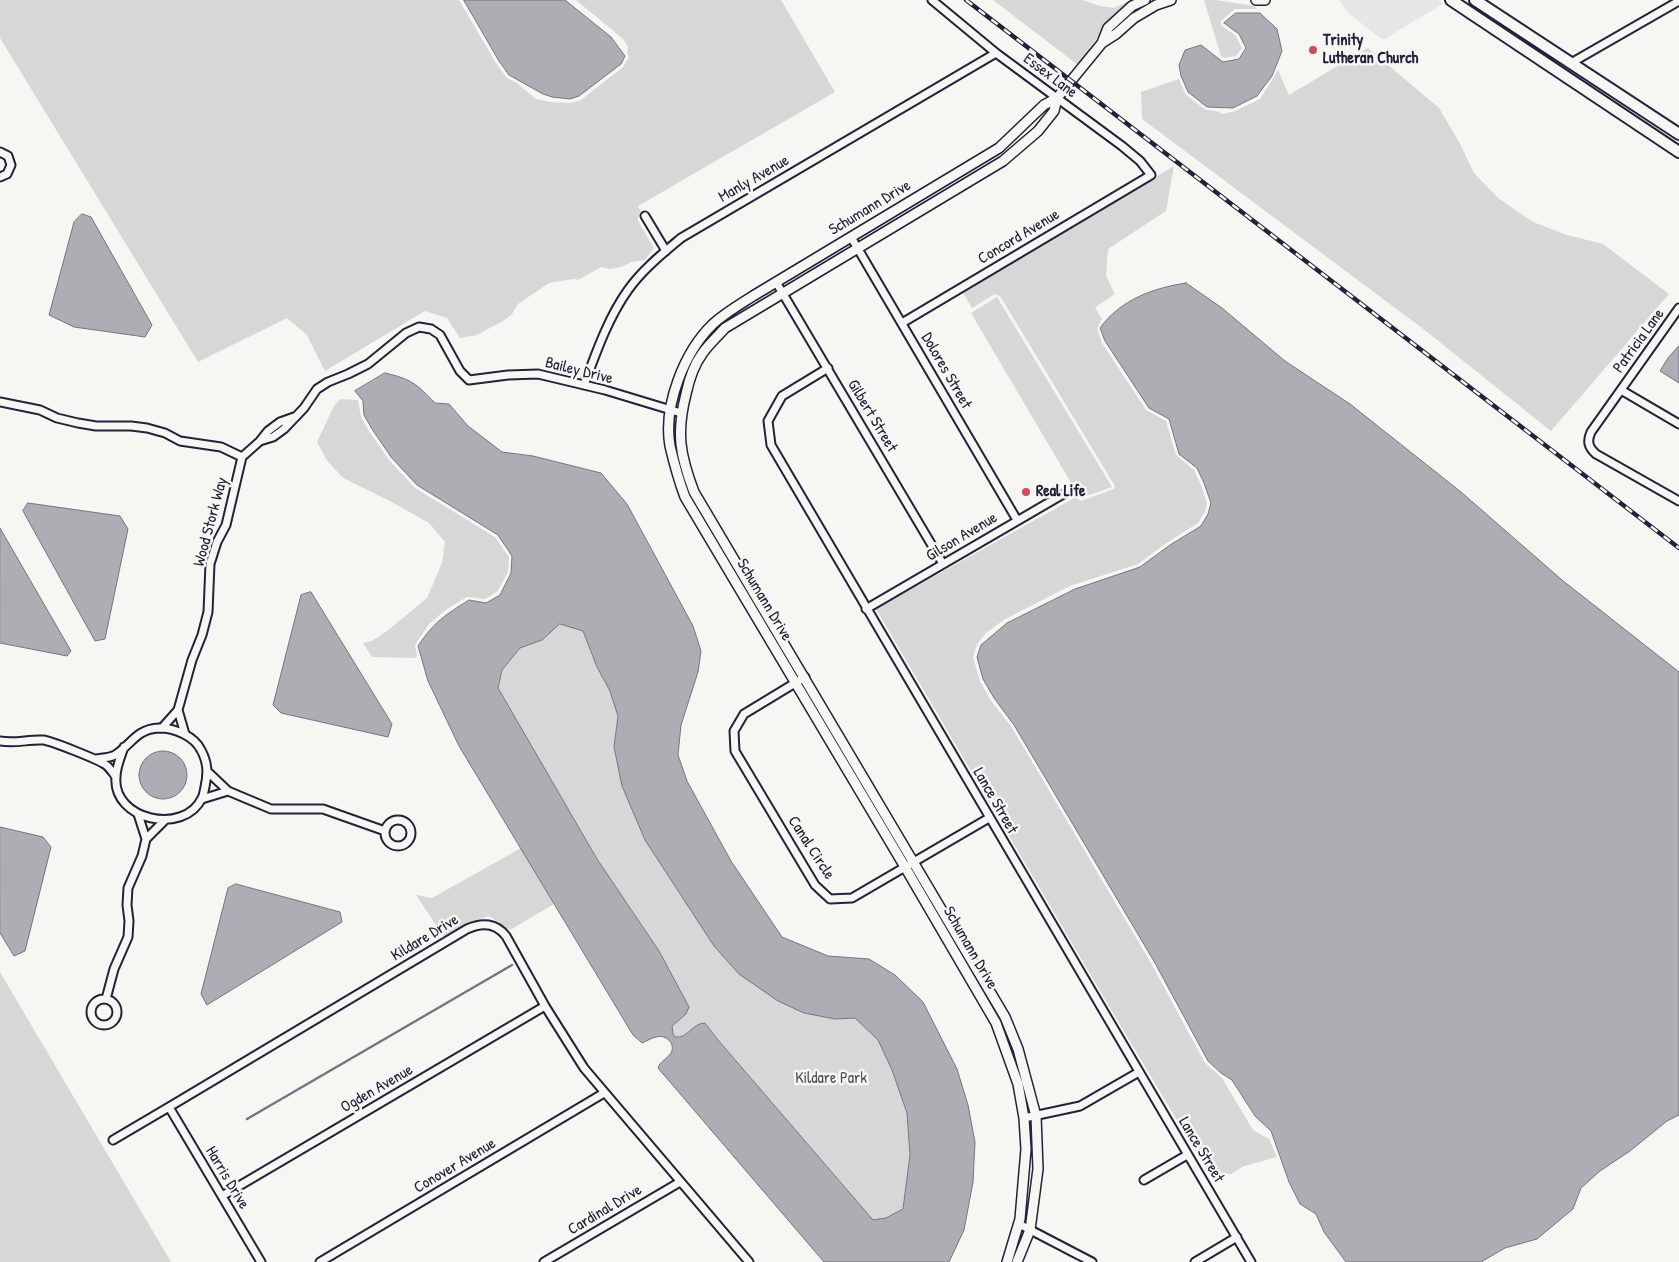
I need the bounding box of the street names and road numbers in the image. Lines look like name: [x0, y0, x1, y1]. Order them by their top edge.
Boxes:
street label: Essex Lane: [1019, 50, 1081, 102]
street label: Manly Avenue: [715, 151, 793, 207]
street label: Schumann Drive: [826, 176, 914, 240]
street label: Concord Avenue: [975, 205, 1063, 269]
street label: Patricia Lane: [1609, 305, 1669, 377]
street label: Dolores Street: [917, 330, 975, 412]
street label: Bailey Drive: [543, 353, 615, 389]
street label: Gilbert Street: [843, 376, 901, 456]
street label: Wood Stork Way: [190, 475, 232, 569]
street label: Gilson Avenue: [923, 508, 1001, 566]
street label: Schumann Drive: [732, 556, 796, 644]
street label: Lance Street: [968, 765, 1022, 837]
street label: Canal Circle: [783, 813, 839, 883]
street label: Schumann Drive: [939, 903, 1001, 993]
street label: Kildare Drive: [388, 910, 462, 966]
street label: Ogden Avenue: [338, 1061, 416, 1117]
street label: Lance Street: [1174, 1114, 1228, 1186]
street label: Conover Avenue: [411, 1134, 499, 1198]
street label: Harris Drive: [201, 1143, 253, 1213]
street label: Cardinal Drive: [565, 1181, 645, 1239]

